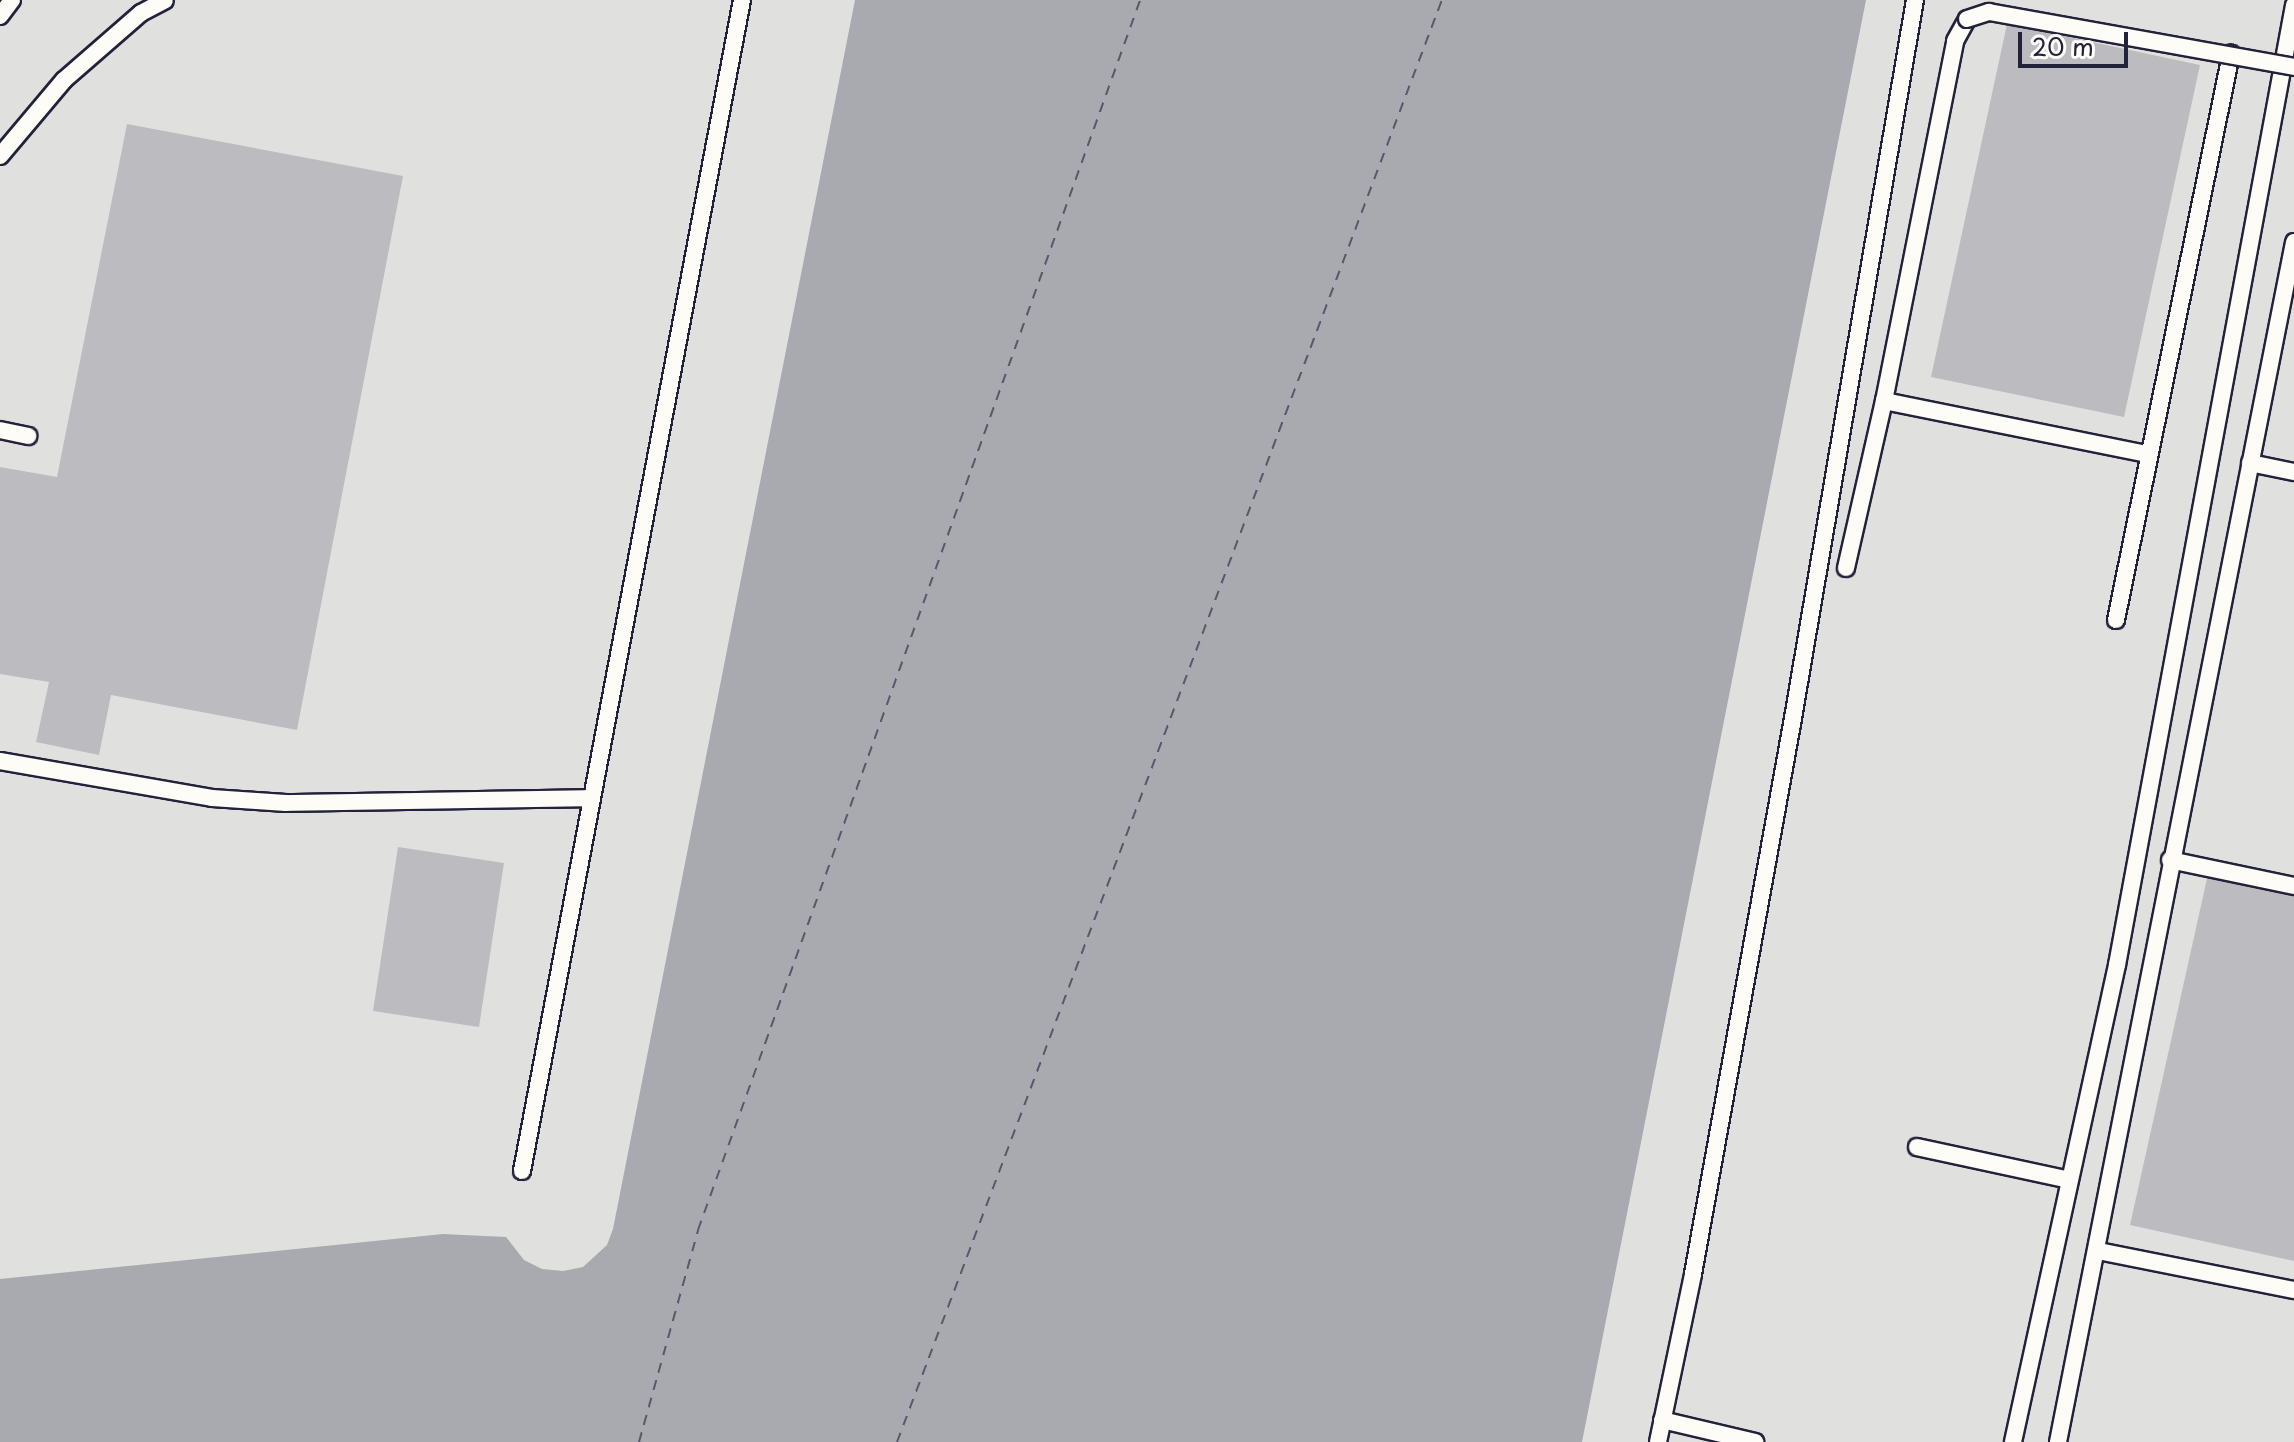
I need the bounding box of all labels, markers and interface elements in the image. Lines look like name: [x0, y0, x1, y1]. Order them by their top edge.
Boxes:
scale bar: [2022, 16, 2132, 66]
text: 20 m: [2032, 28, 2094, 64]

